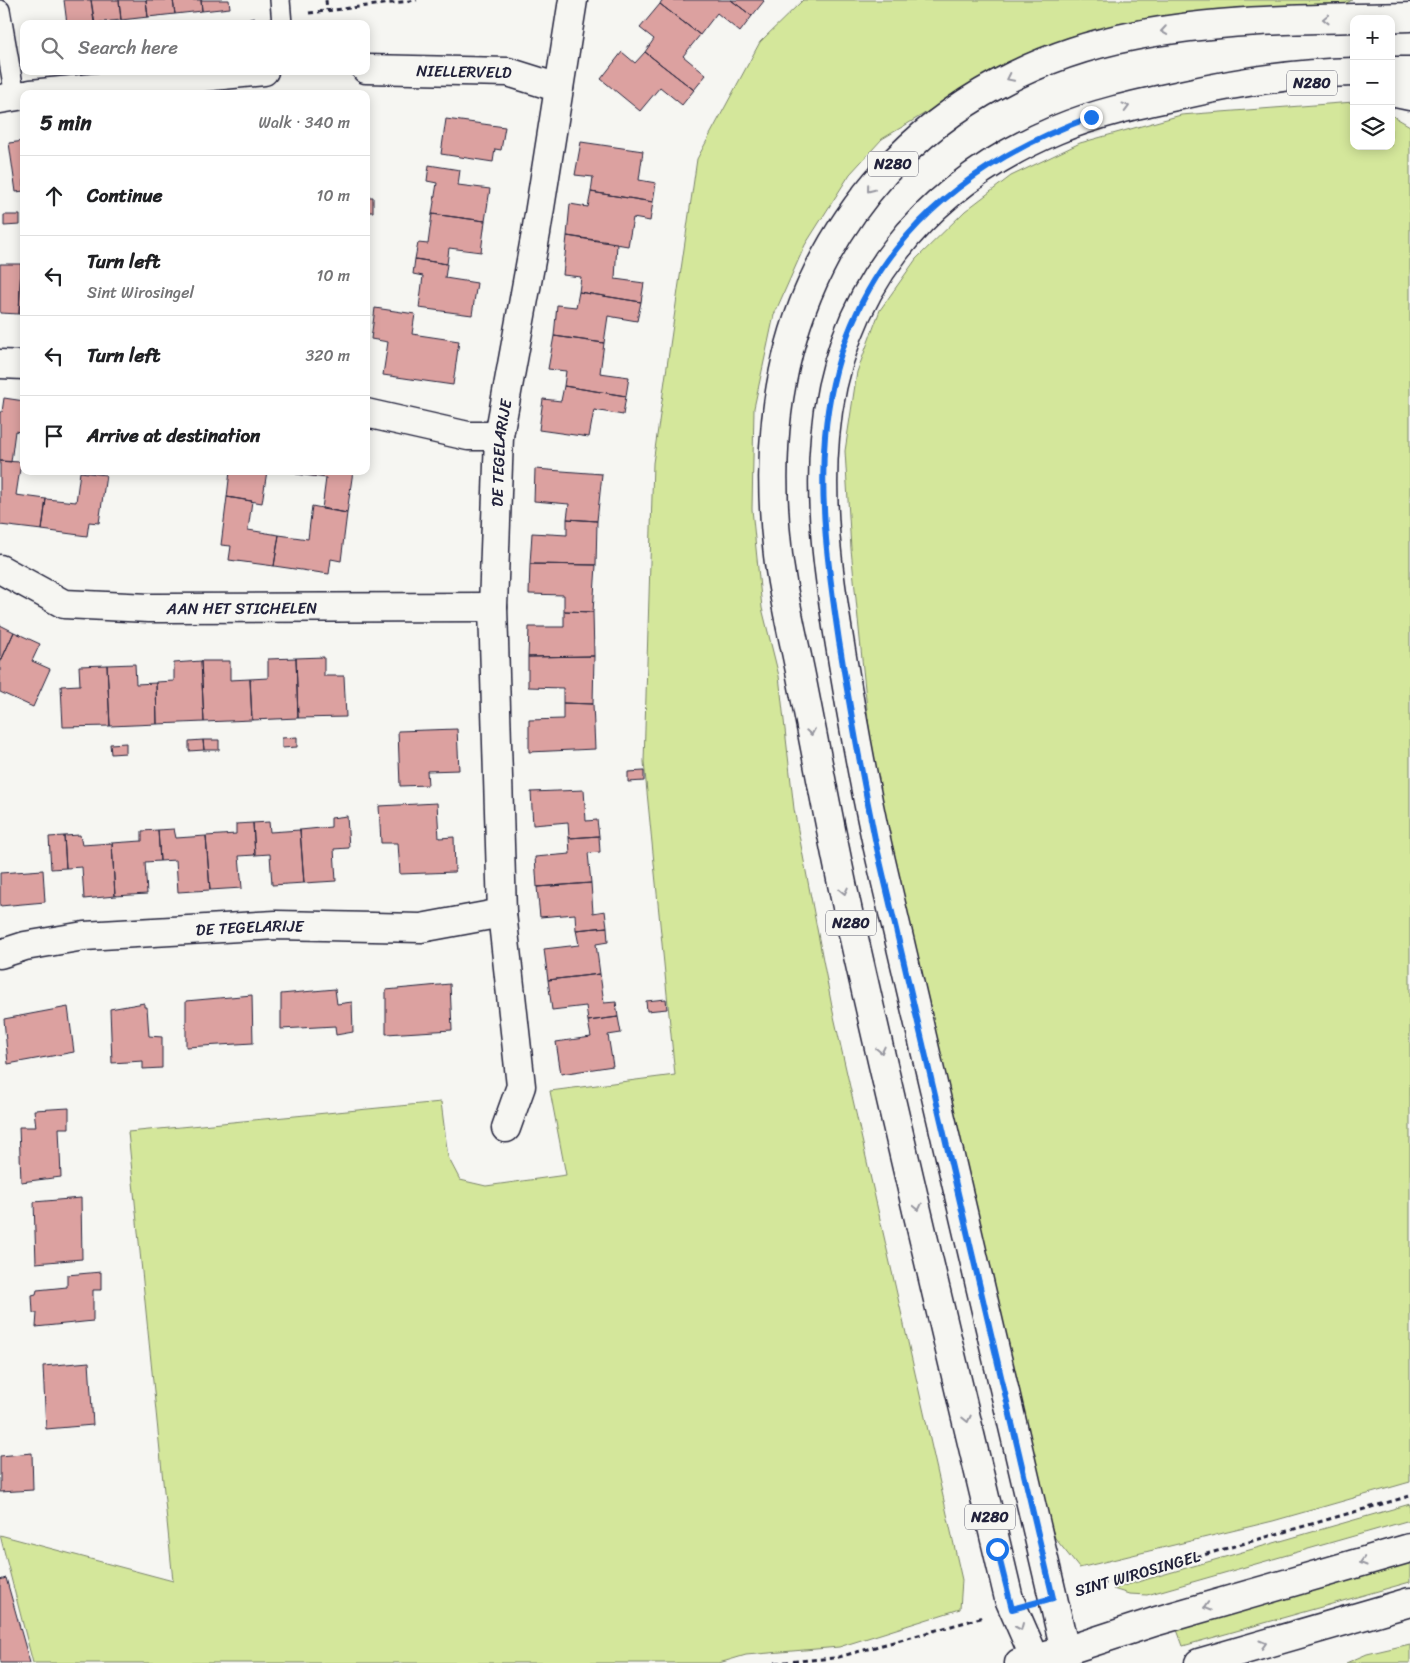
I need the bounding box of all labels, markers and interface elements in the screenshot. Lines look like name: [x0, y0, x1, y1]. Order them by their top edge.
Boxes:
one-way arrow: [1322, 14, 1330, 24]
map controls: [1350, 15, 1395, 150]
button: +: [1350, 15, 1395, 60]
search box: [20, 20, 370, 75]
one-way arrow: [1160, 25, 1168, 36]
text: Search here: [78, 31, 178, 64]
icon: search: [38, 34, 66, 62]
street label: NIELLERVELD: [416, 56, 512, 87]
button: −: [1350, 60, 1395, 105]
road number: N280: [1287, 70, 1337, 96]
one-way arrow: [1006, 72, 1015, 82]
one-way arrow: [1122, 103, 1130, 113]
text: 5 min: [40, 104, 92, 142]
button: layers: [1350, 105, 1395, 150]
route end: [1080, 106, 1103, 129]
text: Walk · 340 m: [259, 108, 350, 137]
road number: N280: [868, 152, 918, 176]
text: Continue: [87, 179, 163, 212]
text: 10 m: [317, 181, 350, 210]
icon: ahead: [40, 182, 68, 210]
one-way arrow: [867, 183, 876, 192]
text: Turn left: [87, 245, 160, 278]
text: 10 m: [317, 261, 350, 290]
icon: left: [40, 262, 68, 290]
text: Sint Wirosingel: [87, 278, 194, 307]
text: Turn left: [87, 339, 160, 372]
text: 320 m: [305, 341, 350, 370]
icon: left: [40, 342, 68, 370]
street label: DE TEGELARIJE: [483, 396, 521, 507]
text: Arrive at destination: [87, 419, 260, 452]
icon: arrive: [40, 422, 68, 450]
street label: AAN HET STICHELEN: [166, 594, 317, 623]
one-way arrow: [806, 728, 816, 737]
one-way arrow: [838, 887, 849, 896]
road number: N280: [826, 910, 876, 936]
street label: DE TEGELARIJE: [195, 911, 305, 945]
one-way arrow: [875, 1045, 886, 1054]
one-way arrow: [912, 1203, 923, 1212]
one-way arrow: [961, 1415, 972, 1424]
road number: N280: [965, 1504, 1015, 1530]
route start: [986, 1538, 1009, 1561]
street label: SINT WIROSINGEL: [1071, 1542, 1204, 1605]
one-way arrow: [1360, 1556, 1368, 1566]
one-way arrow: [1203, 1601, 1212, 1611]
one-way arrow: [1014, 1622, 1025, 1631]
one-way arrow: [1258, 1640, 1266, 1650]

